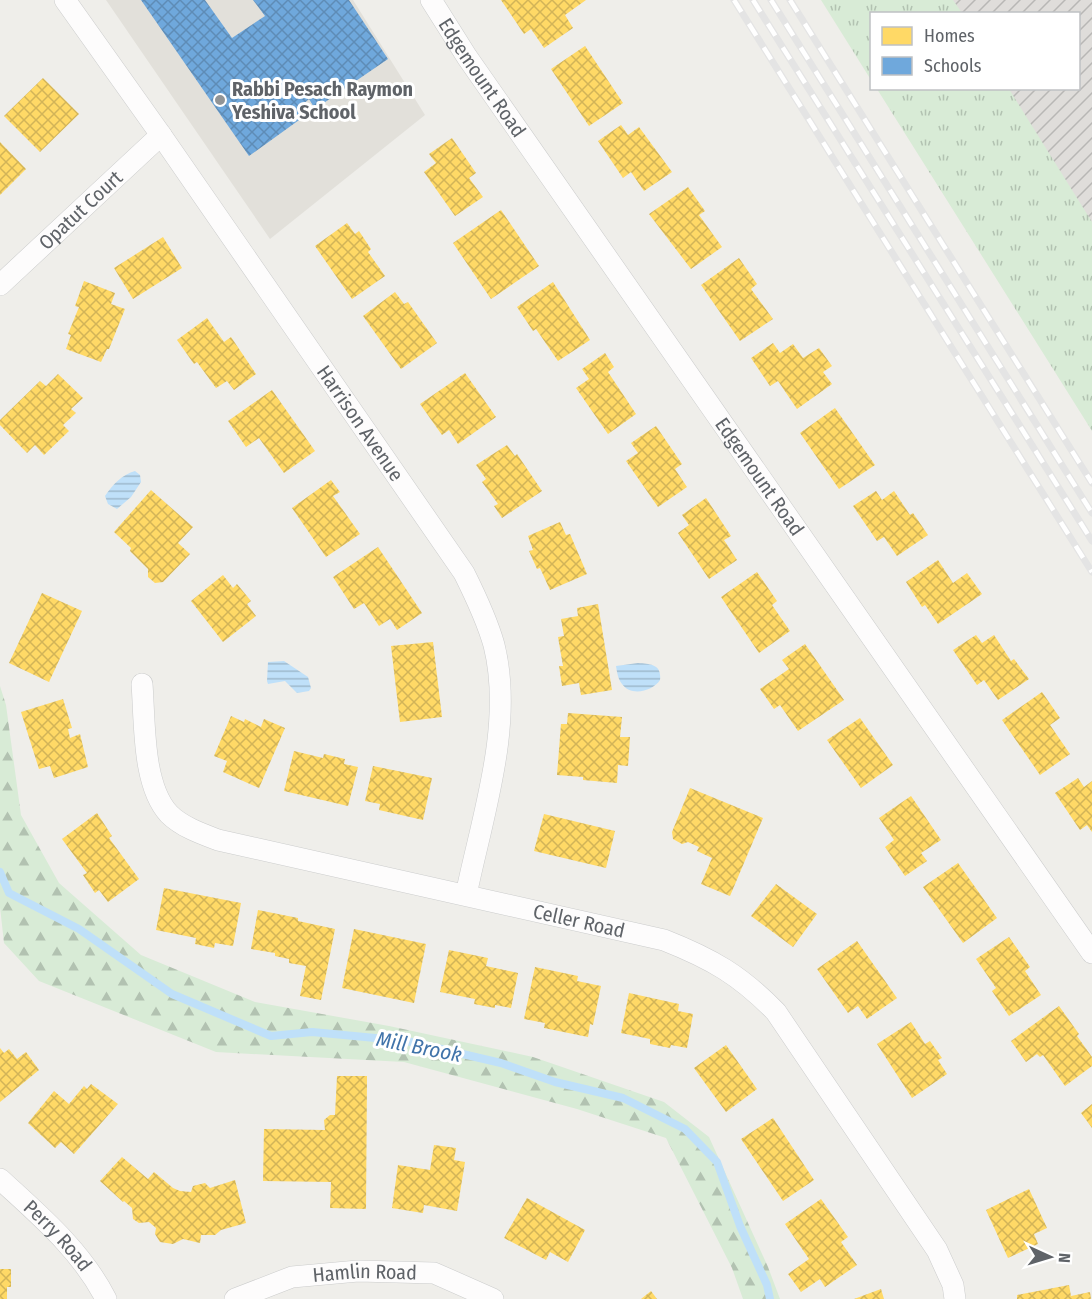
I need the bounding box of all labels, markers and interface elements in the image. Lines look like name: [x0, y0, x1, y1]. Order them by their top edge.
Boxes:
legend: [870, 12, 1080, 90]
street label: Edgemount Road: [434, 14, 531, 142]
text: Homes: [924, 25, 975, 47]
text: Schools: [924, 55, 982, 77]
place label: Rabbi Pesach Raymon Yeshiva School: [231, 77, 413, 124]
marker: Rabbi Pesach Raymon Yeshiva School: [213, 93, 227, 107]
street label: Opatut Court: [34, 165, 128, 255]
street label: Harrison Avenue: [312, 361, 409, 486]
street label: Edgemount Road: [710, 413, 809, 540]
street label: Celler Road: [531, 899, 627, 943]
water label: Mill Brook: [374, 1026, 464, 1068]
street label: Perry Road: [19, 1195, 97, 1276]
north arrow: [1020, 1227, 1080, 1287]
text: N: [1055, 1253, 1074, 1263]
street label: Hamlin Road: [312, 1259, 417, 1287]

